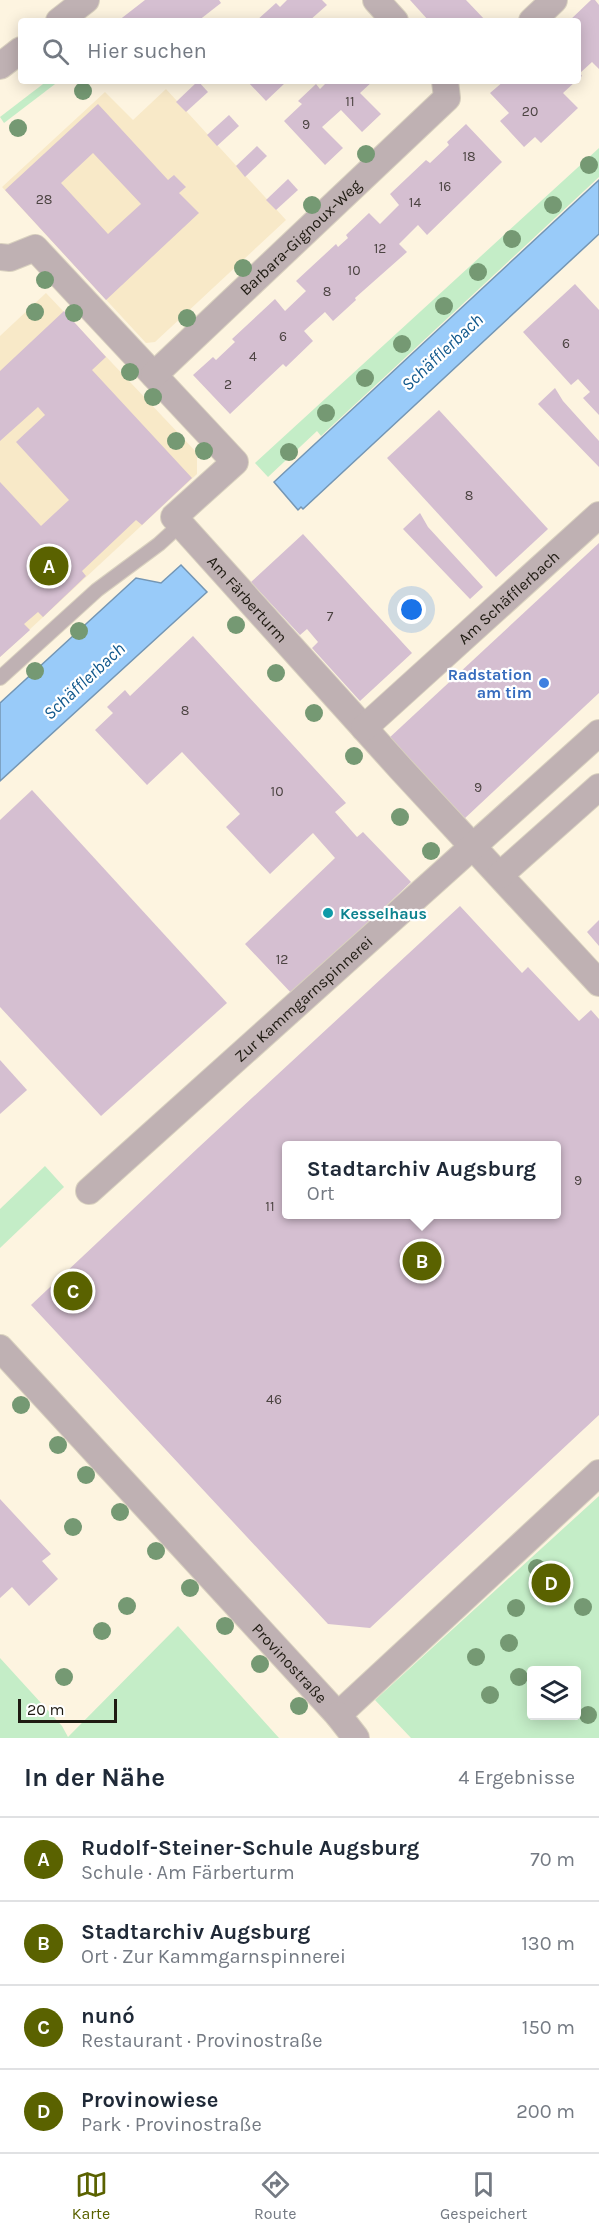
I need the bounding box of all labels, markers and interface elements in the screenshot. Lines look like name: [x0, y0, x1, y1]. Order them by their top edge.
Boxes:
search box: [18, 18, 581, 84]
icon: search: [39, 35, 72, 68]
text: Hier suchen: [87, 38, 207, 64]
house number: 11: [345, 93, 355, 110]
house number: 20: [522, 103, 538, 120]
house number: 9: [302, 116, 310, 133]
house number: 18: [462, 148, 476, 165]
street label: Barbara-Gignoux-Weg: [235, 175, 365, 299]
house number: 16: [439, 178, 451, 195]
house number: 28: [36, 191, 52, 208]
house number: 14: [409, 194, 421, 211]
house number: 12: [374, 240, 386, 257]
house number: 10: [348, 262, 360, 279]
house number: 8: [323, 283, 331, 300]
water label: Schäfflerbach: [397, 309, 487, 395]
house number: 6: [279, 328, 287, 345]
house number: 6: [562, 335, 570, 352]
house number: 4: [249, 348, 257, 365]
house number: 2: [224, 376, 232, 393]
house number: 8: [465, 487, 473, 504]
pin: A: [29, 544, 68, 588]
street label: Am Schäfflerbach: [454, 546, 563, 648]
street label: Am Färberturm: [204, 551, 292, 646]
your location: [397, 595, 426, 624]
house number: 7: [327, 608, 334, 625]
water label: Schäfflerbach: [39, 638, 129, 724]
place label: Radstation am tim: [448, 665, 532, 702]
marker: Radstation am tim: [537, 676, 551, 690]
house number: 8: [181, 702, 189, 719]
house number: 9: [474, 779, 482, 796]
house number: 10: [271, 783, 283, 800]
place label: Kesselhaus: [340, 904, 427, 923]
marker: Kesselhaus: [321, 906, 335, 920]
street label: Zur Kammgarnspinnerei: [230, 932, 376, 1066]
house number: 12: [276, 951, 288, 968]
popup: [282, 1141, 561, 1219]
text: Stadtarchiv Augsburg: [307, 1156, 536, 1182]
house number: 9: [574, 1172, 582, 1189]
text: Ort: [307, 1182, 334, 1205]
house number: 11: [265, 1198, 275, 1215]
pin: B: [402, 1238, 442, 1284]
pin: C: [54, 1268, 92, 1314]
house number: 46: [266, 1391, 282, 1408]
pin: D: [532, 1560, 570, 1606]
street label: Provinostraße: [248, 1619, 331, 1707]
map controls: [527, 1666, 581, 1720]
button: layers: [527, 1666, 581, 1720]
scale bar: [18, 1696, 117, 1724]
text: 20 m: [27, 1700, 65, 1719]
text: In der Nähe: [24, 1762, 165, 1793]
text: 4 Ergebnisse: [458, 1766, 575, 1789]
text: Rudolf-Steiner-Schule Augsburg: [81, 1835, 419, 1861]
text: A: [37, 1848, 50, 1871]
text: 70 m: [530, 1848, 575, 1871]
text: Schule · Am Färberturm: [81, 1861, 295, 1884]
text: Stadtarchiv Augsburg: [81, 1919, 310, 1945]
text: B: [37, 1932, 50, 1955]
text: 130 m: [521, 1932, 575, 1955]
text: Ort · Zur Kammgarnspinnerei: [81, 1945, 346, 1968]
text: nunó: [81, 2003, 135, 2029]
text: C: [37, 2016, 50, 2039]
text: 150 m: [522, 2016, 575, 2039]
text: Restaurant · Provinostraße: [81, 2029, 323, 2052]
text: Provinowiese: [81, 2087, 218, 2113]
text: D: [37, 2100, 50, 2123]
text: 200 m: [516, 2100, 575, 2123]
text: Park · Provinostraße: [81, 2113, 262, 2136]
tab: Karte: [72, 2168, 110, 2223]
tab: Route: [254, 2168, 296, 2223]
tab: Gespeichert: [440, 2168, 527, 2223]

